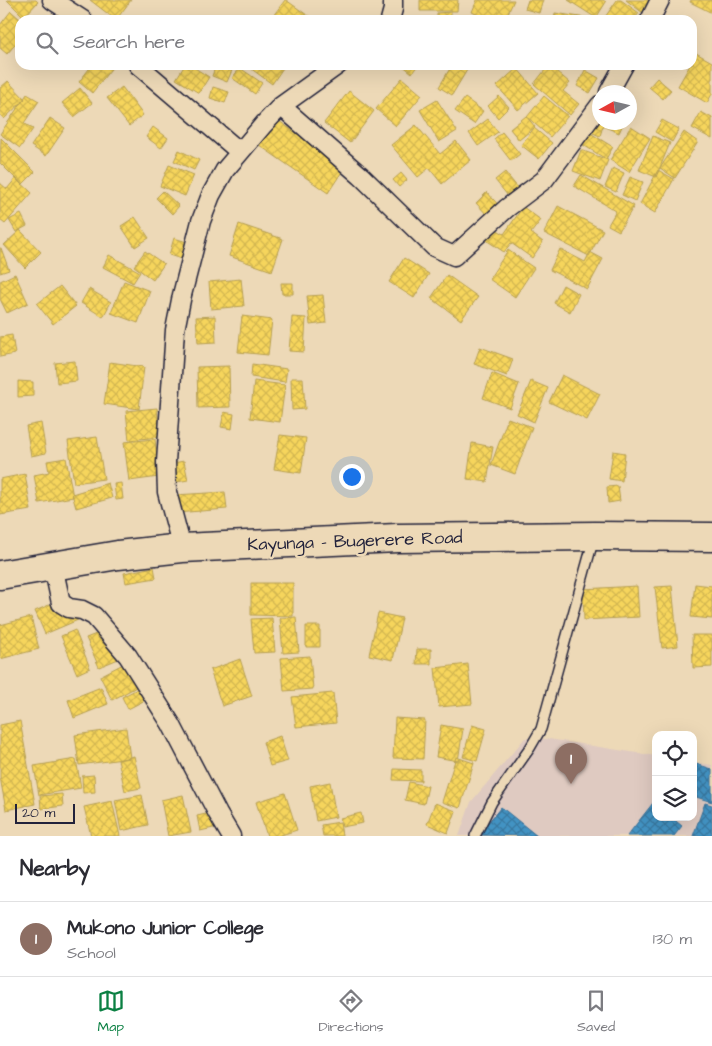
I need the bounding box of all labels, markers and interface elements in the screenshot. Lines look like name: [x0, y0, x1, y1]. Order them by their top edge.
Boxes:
search box: [15, 15, 697, 70]
icon: search: [33, 29, 61, 57]
text: Search here: [73, 29, 185, 56]
north arrow: [592, 85, 637, 130]
your location: [339, 464, 365, 490]
street label: Kayunga - Bugerere Road: [247, 525, 463, 558]
map controls: [652, 731, 697, 821]
button: locate: [652, 731, 697, 776]
pin: 1: [555, 743, 587, 784]
button: layers: [652, 776, 697, 821]
scale bar: [15, 801, 75, 824]
text: 20 m: [22, 803, 55, 823]
text: Nearby: [20, 854, 90, 883]
text: Mukono Junior College: [67, 915, 264, 942]
text: 1: [35, 928, 37, 950]
text: 130 m: [653, 928, 692, 950]
text: School: [67, 942, 116, 964]
tab: Map: [97, 987, 125, 1037]
tab: Directions: [318, 987, 383, 1037]
tab: Saved: [577, 987, 615, 1037]

